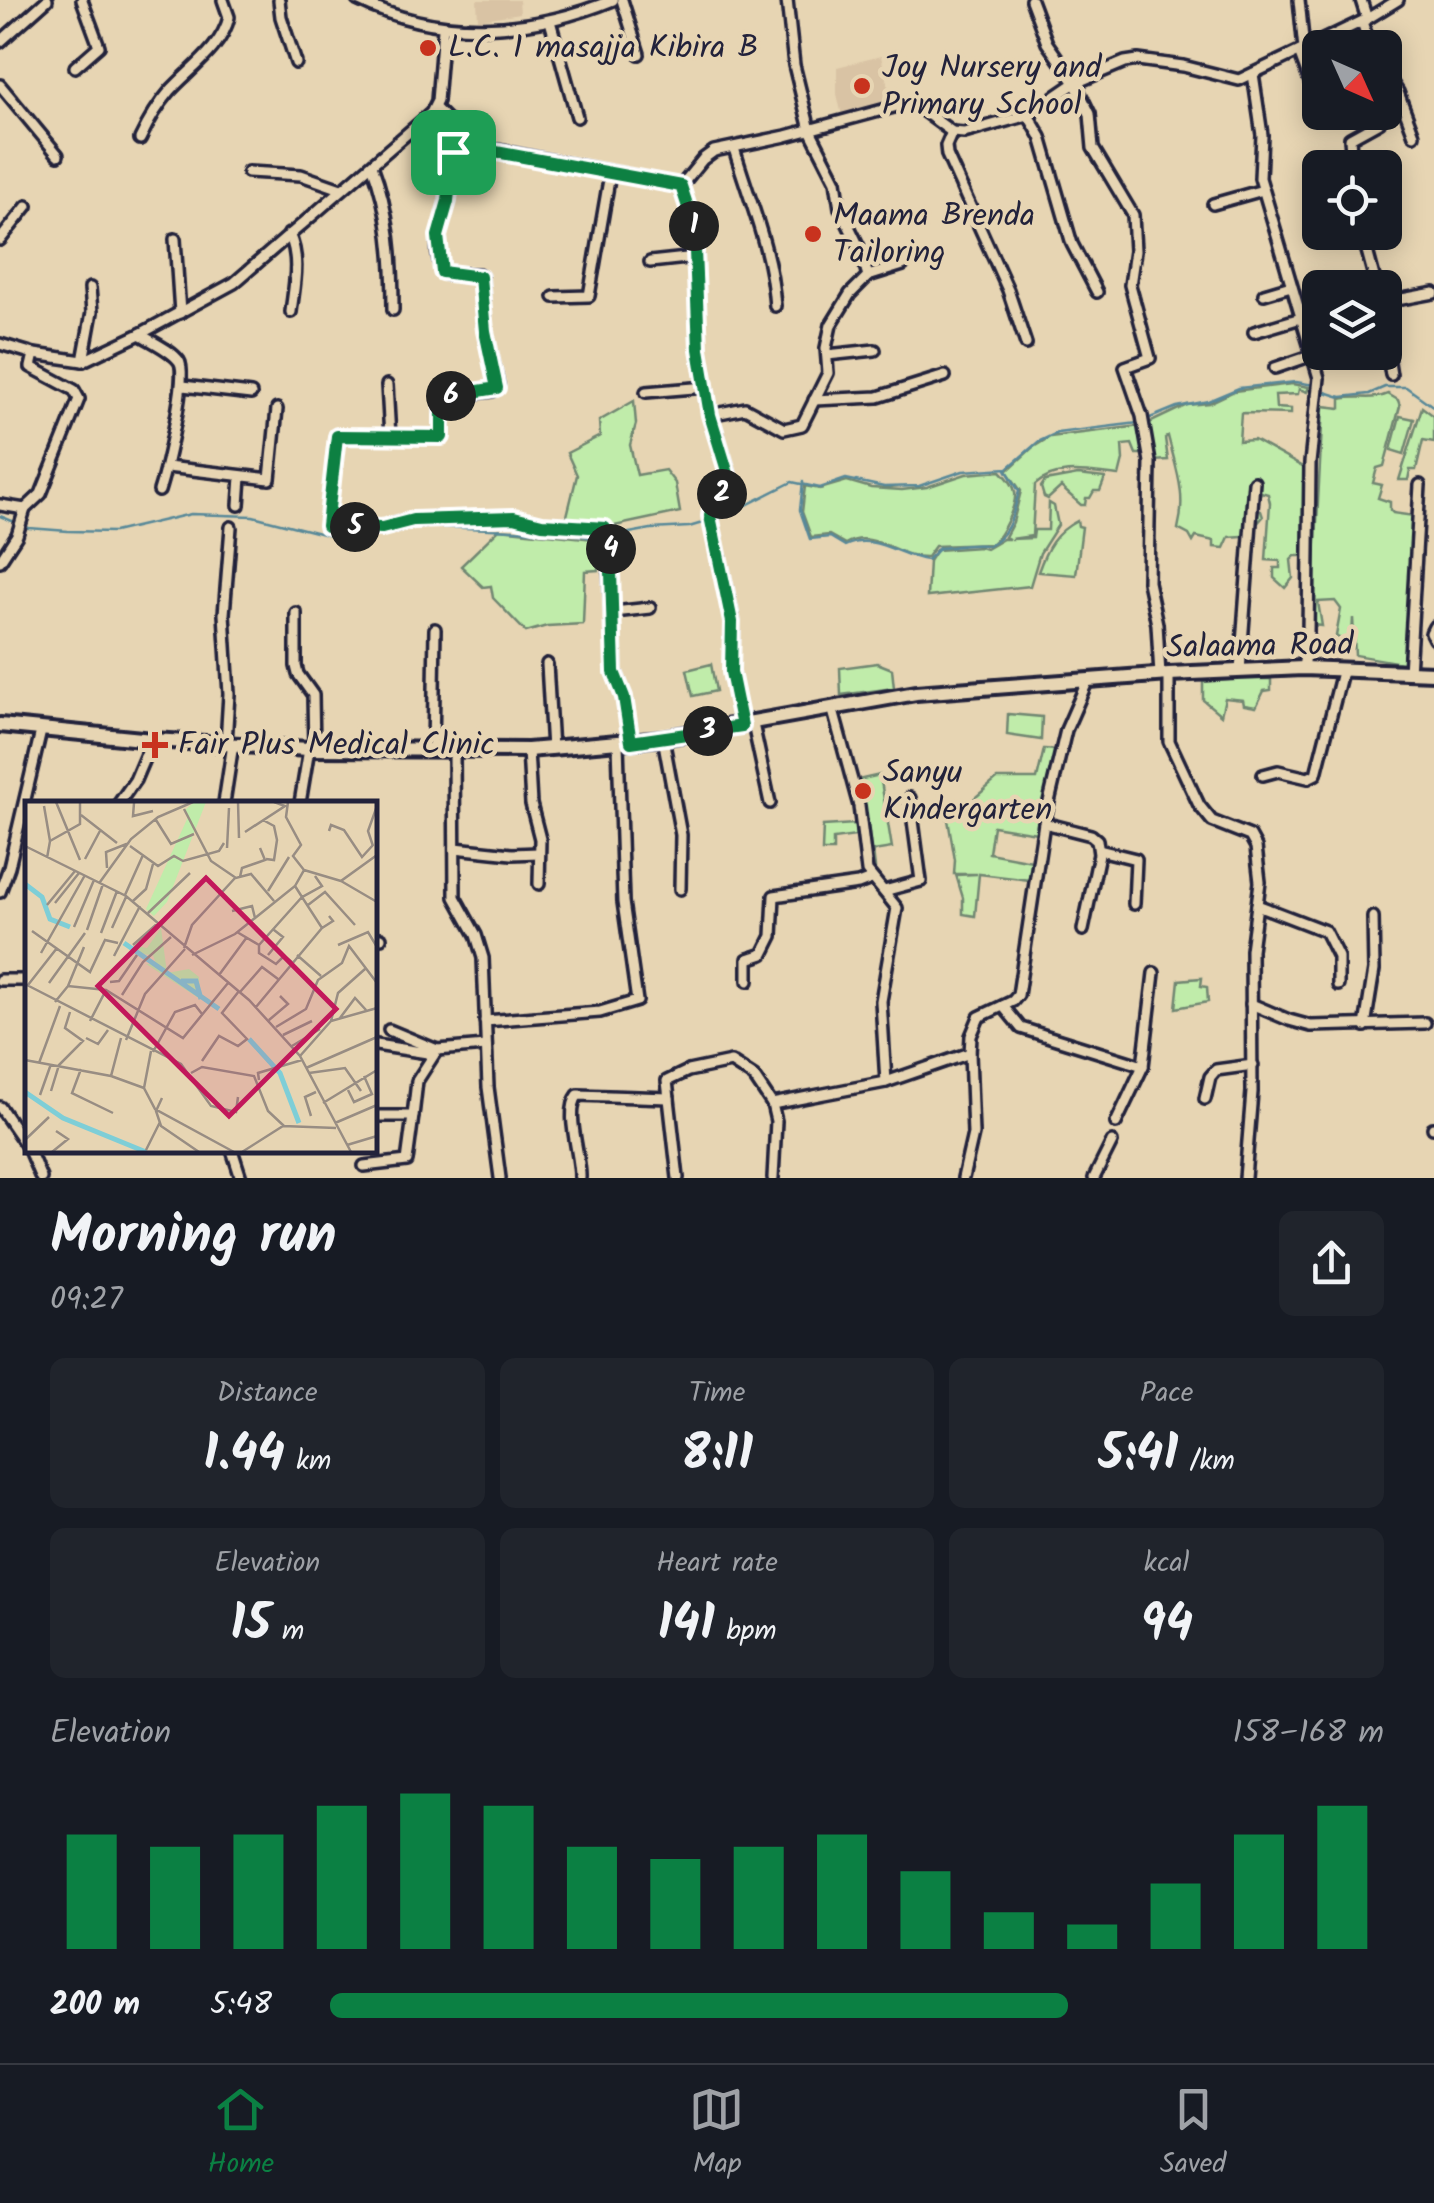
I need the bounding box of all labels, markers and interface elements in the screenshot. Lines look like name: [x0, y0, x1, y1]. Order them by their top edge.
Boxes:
place label: L.C. 1 masajja Kibira B: [448, 23, 759, 74]
north arrow: [1302, 30, 1402, 130]
map controls: [1302, 30, 1402, 370]
marker: L.C. 1 masajja Kibira B: [417, 37, 439, 59]
place label: Joy Nursery and Primary School: [882, 43, 1102, 131]
marker: Joy Nursery and Primary School: [851, 75, 873, 97]
pin: [411, 110, 496, 195]
icon: arrive: [426, 125, 481, 180]
button: locate: [1302, 150, 1402, 250]
place label: Maama Brenda Tailoring: [833, 191, 1035, 279]
pin: 1: [669, 201, 719, 251]
text: 1: [690, 203, 698, 248]
marker: Maama Brenda Tailoring: [802, 223, 824, 245]
button: layers: [1302, 270, 1402, 370]
pin: 6: [426, 371, 476, 421]
text: 6: [443, 373, 459, 418]
pin: 2: [697, 469, 747, 519]
text: 2: [714, 471, 730, 516]
pin: 5: [330, 502, 380, 552]
text: 5: [348, 504, 362, 549]
pin: 4: [586, 524, 636, 574]
text: 4: [603, 526, 619, 571]
street label: Salaama Road: [1166, 620, 1355, 674]
pin: 3: [683, 706, 733, 756]
text: 3: [700, 708, 716, 753]
place label: Fair Plus Medical Clinic: [178, 720, 495, 771]
marker: Fair Plus Medical Clinic: [142, 732, 168, 758]
place label: Sanyu Kindergarten: [883, 748, 1052, 836]
marker: Sanyu Kindergarten: [852, 780, 874, 802]
inset map: [25, 801, 378, 1153]
text: Morning run: [50, 1194, 337, 1281]
button: share: [1279, 1211, 1384, 1316]
text: 09:27: [50, 1275, 123, 1326]
text: Distance: [217, 1371, 318, 1416]
text: Time: [689, 1371, 745, 1416]
text: Pace: [1140, 1371, 1193, 1416]
text: 1.44: [203, 1416, 285, 1496]
text: 8:11: [681, 1416, 753, 1496]
text: 5:41: [1098, 1416, 1178, 1496]
text: km: [285, 1439, 331, 1484]
text: /km: [1178, 1439, 1235, 1484]
text: Elevation: [214, 1541, 320, 1586]
text: Heart rate: [656, 1541, 778, 1586]
text: kcal: [1144, 1541, 1189, 1586]
text: 15: [230, 1586, 271, 1666]
text: 141: [657, 1586, 715, 1666]
text: 94: [1140, 1586, 1193, 1666]
text: m: [271, 1609, 304, 1654]
text: bpm: [715, 1609, 777, 1654]
text: Elevation: [50, 1708, 171, 1759]
text: 158–168 m: [1233, 1708, 1384, 1759]
text: 200 m: [50, 1980, 140, 2031]
text: 5:48: [210, 1980, 272, 2031]
tab: Home: [208, 2082, 274, 2187]
tab: Map: [689, 2082, 744, 2187]
tab: Saved: [1160, 2082, 1226, 2187]

